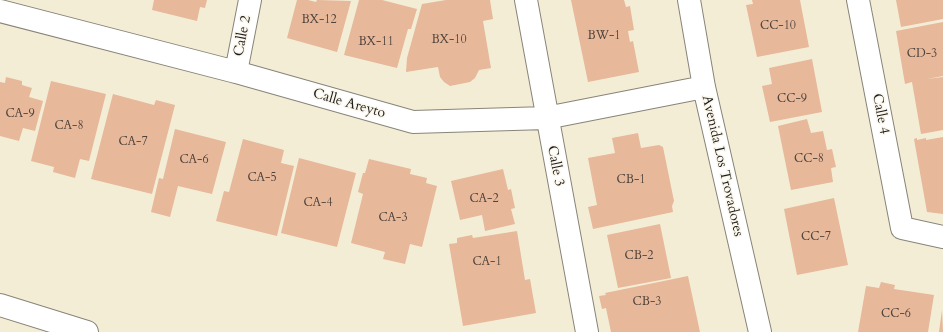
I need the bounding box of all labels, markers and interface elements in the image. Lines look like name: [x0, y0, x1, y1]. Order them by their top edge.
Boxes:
house number: BX-12: [301, 13, 337, 27]
street label: Calle 2: [231, 14, 255, 58]
house number: CC-10: [760, 19, 796, 33]
house number: BW-1: [588, 29, 620, 43]
house number: BX-10: [431, 33, 467, 47]
house number: BX-11: [358, 35, 394, 49]
house number: CD-3: [907, 47, 937, 61]
street label: Calle Areyto: [311, 86, 387, 122]
house number: CC-9: [777, 92, 807, 106]
street label: Calle 4: [868, 92, 892, 136]
street label: Avenida Los Trovadores: [698, 94, 746, 238]
house number: CA-9: [5, 107, 35, 121]
house number: CA-8: [54, 119, 84, 133]
house number: CA-7: [118, 135, 148, 149]
street label: Calle 3: [543, 144, 567, 188]
house number: CC-8: [794, 152, 824, 166]
house number: CA-6: [179, 153, 209, 167]
house number: CA-5: [247, 171, 277, 185]
house number: CB-1: [617, 173, 645, 187]
house number: CA-2: [469, 192, 499, 206]
house number: CA-4: [303, 196, 333, 210]
house number: CA-3: [378, 211, 408, 225]
house number: CC-7: [801, 230, 831, 244]
house number: CB-2: [625, 249, 653, 263]
house number: CA-1: [472, 255, 502, 269]
house number: CB-3: [633, 295, 661, 309]
house number: CC-6: [881, 307, 911, 321]

